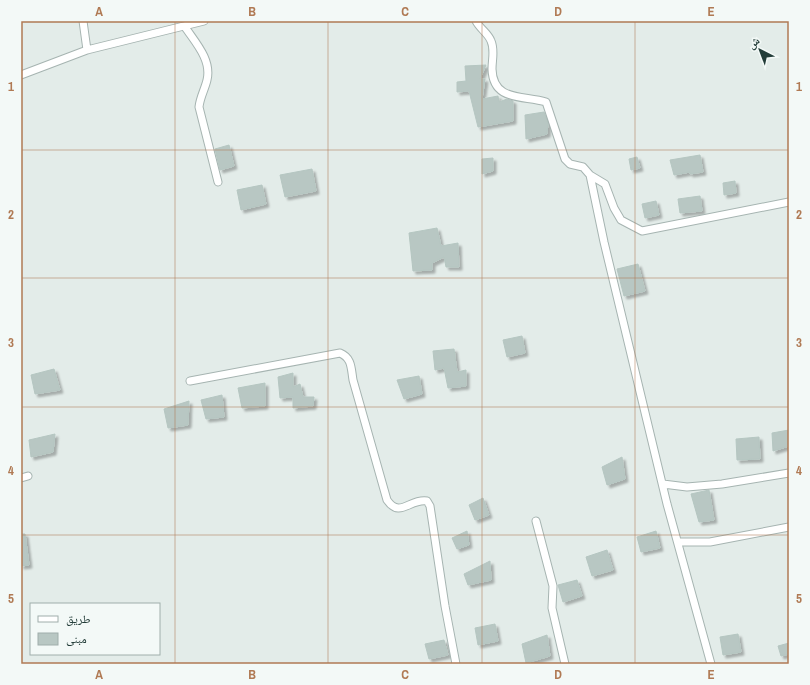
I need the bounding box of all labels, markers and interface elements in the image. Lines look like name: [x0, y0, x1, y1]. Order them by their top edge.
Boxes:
text: A: [95, 3, 103, 20]
text: B: [248, 3, 256, 20]
text: C: [401, 3, 409, 20]
text: D: [554, 3, 562, 20]
text: E: [707, 3, 715, 20]
north arrow: [740, 30, 780, 70]
text: ش: [744, 33, 763, 52]
text: 1: [8, 78, 14, 95]
text: 1: [796, 78, 802, 95]
text: 2: [8, 206, 14, 223]
text: 2: [796, 206, 802, 223]
text: 3: [8, 334, 14, 351]
text: 3: [796, 334, 802, 351]
text: 4: [8, 462, 14, 479]
text: 4: [796, 462, 802, 479]
text: 5: [8, 590, 14, 607]
text: 5: [796, 590, 802, 607]
legend: [30, 603, 160, 655]
text: طريق: [66, 611, 91, 627]
text: مبنى: [66, 631, 87, 647]
text: A: [95, 666, 103, 683]
text: B: [248, 666, 256, 683]
text: C: [401, 666, 409, 683]
text: D: [554, 666, 562, 683]
text: E: [707, 666, 715, 683]

